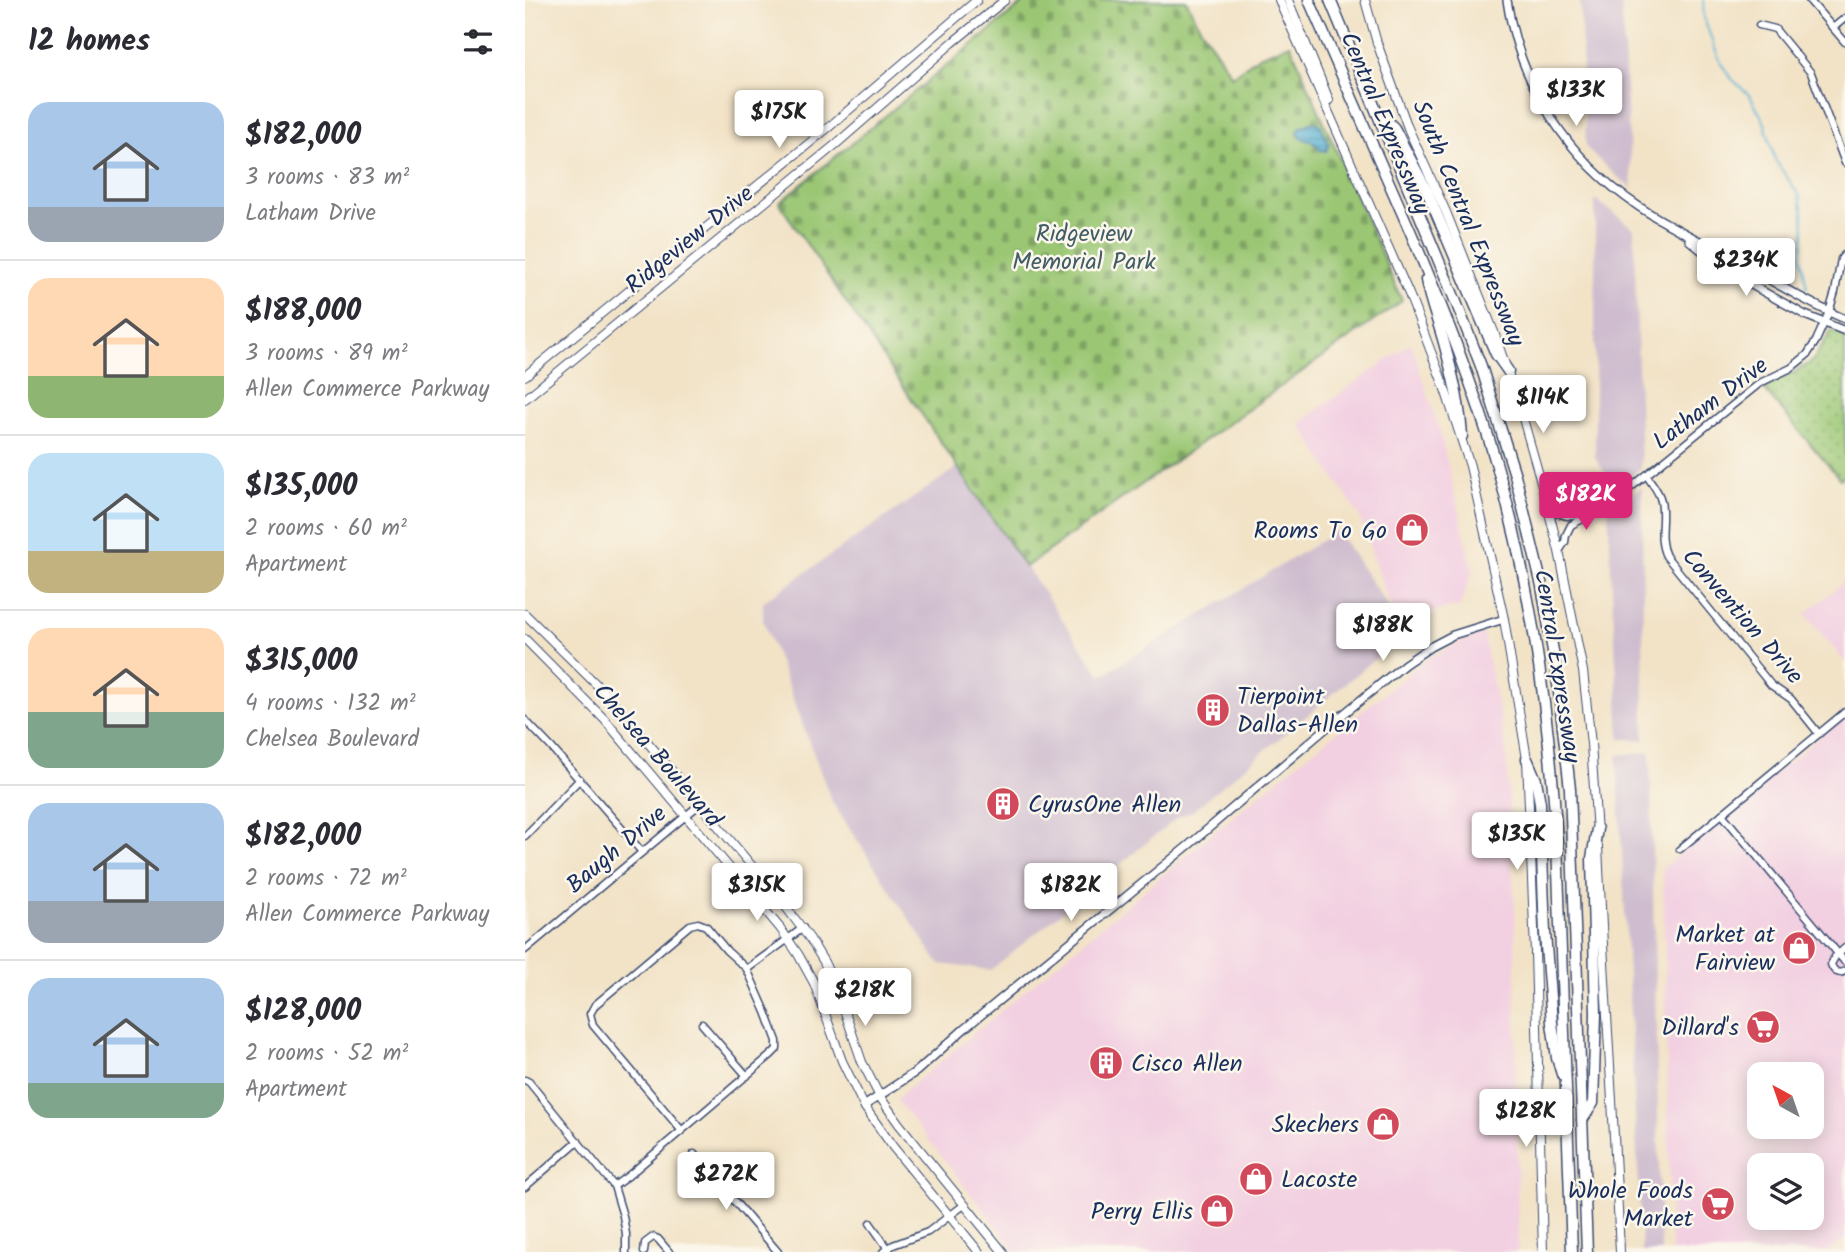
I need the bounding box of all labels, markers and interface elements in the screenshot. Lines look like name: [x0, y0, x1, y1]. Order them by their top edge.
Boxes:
text: 12 homes: [28, 18, 150, 66]
icon: filters: [459, 23, 497, 61]
street label: Central Expressway: [1328, 26, 1441, 222]
pin: $133K: [1527, 68, 1625, 128]
text: $133K: [1546, 73, 1606, 109]
pin: $175K: [730, 90, 828, 150]
text: $175K: [751, 95, 807, 131]
street label: South Central Expressway: [1400, 95, 1535, 353]
text: $182,000: [245, 112, 361, 160]
icon: home: [84, 130, 168, 214]
text: 3 rooms · 83 m²: [245, 160, 409, 196]
street label: Ridgeview Drive: [617, 176, 763, 305]
text: Latham Drive: [245, 196, 376, 232]
park label: Ridgeview Memorial Park: [1012, 215, 1157, 282]
pin: $234K: [1697, 238, 1795, 298]
text: $234K: [1713, 243, 1779, 279]
text: $188,000: [245, 288, 361, 336]
icon: home: [84, 306, 168, 390]
text: 3 rooms · 89 m²: [245, 336, 408, 372]
street label: Latham Drive: [1645, 347, 1777, 461]
text: Allen Commerce Parkway: [245, 372, 489, 408]
pin: $114K: [1494, 376, 1592, 435]
text: $114K: [1516, 380, 1570, 416]
text: $135,000: [245, 463, 357, 511]
pin: $182K: [1537, 472, 1635, 532]
text: $182K: [1555, 477, 1617, 513]
icon: home: [84, 481, 168, 565]
text: 2 rooms · 60 m²: [245, 511, 407, 547]
shop icon: Rooms To Go: [1393, 511, 1431, 549]
place label: Rooms To Go: [1253, 512, 1387, 551]
street label: Convention Drive: [1671, 540, 1813, 694]
text: Apartment: [245, 547, 347, 583]
street label: Central Expressway: [1522, 567, 1591, 767]
pin: $188K: [1334, 604, 1432, 663]
text: $188K: [1352, 608, 1414, 644]
text: $315,000: [245, 638, 357, 686]
icon: home: [84, 656, 168, 740]
street label: Chelsea Boulevard: [583, 675, 732, 838]
place label: Tierpoint Dallas-Allen: [1237, 678, 1358, 745]
text: 4 rooms · 132 m²: [245, 686, 416, 722]
building icon: Tierpoint Dallas-Allen: [1194, 691, 1232, 729]
text: Chelsea Boulevard: [245, 722, 419, 758]
building icon: CyrusOne Allen: [984, 785, 1022, 823]
place label: CyrusOne Allen: [1028, 786, 1181, 825]
street label: Baugh Drive: [558, 796, 676, 904]
pin: $135K: [1468, 812, 1566, 872]
text: $182,000: [245, 813, 361, 861]
text: $135K: [1488, 817, 1546, 853]
icon: home: [84, 831, 168, 915]
text: 2 rooms · 72 m²: [245, 861, 407, 897]
pin: $315K: [708, 864, 806, 923]
pin: $182K: [1022, 864, 1120, 923]
text: $315K: [728, 868, 786, 904]
text: $182K: [1040, 868, 1102, 904]
text: Allen Commerce Parkway: [245, 897, 489, 933]
place label: Market at Fairview: [1675, 916, 1776, 983]
shop icon: Market at Fairview: [1780, 929, 1818, 967]
pin: $218K: [816, 968, 914, 1028]
text: $218K: [834, 973, 896, 1009]
text: $128,000: [245, 988, 361, 1036]
icon: home: [84, 1006, 168, 1090]
supermarket icon: Dillard's: [1744, 1008, 1782, 1046]
place label: Dillard's: [1661, 1009, 1739, 1048]
text: 2 rooms · 52 m²: [245, 1036, 408, 1072]
building icon: Cisco Allen: [1087, 1044, 1125, 1082]
place label: Cisco Allen: [1131, 1045, 1242, 1084]
north arrow: [1747, 1062, 1823, 1139]
map controls: [1747, 1062, 1824, 1230]
text: Apartment: [245, 1072, 347, 1108]
pin: $128K: [1477, 1090, 1575, 1149]
text: $128K: [1495, 1094, 1557, 1130]
shop icon: Skechers: [1364, 1105, 1402, 1143]
place label: Skechers: [1272, 1106, 1359, 1145]
pin: $272K: [677, 1152, 775, 1212]
button: layers: [1747, 1153, 1824, 1230]
text: $272K: [693, 1157, 759, 1193]
shop icon: Lacoste: [1237, 1160, 1275, 1198]
place label: Lacoste: [1281, 1161, 1357, 1200]
place label: Whole Foods Market: [1568, 1172, 1694, 1239]
supermarket icon: Whole Foods Market: [1699, 1185, 1737, 1223]
shop icon: Perry Ellis: [1198, 1192, 1236, 1230]
place label: Perry Ellis: [1091, 1193, 1193, 1232]

